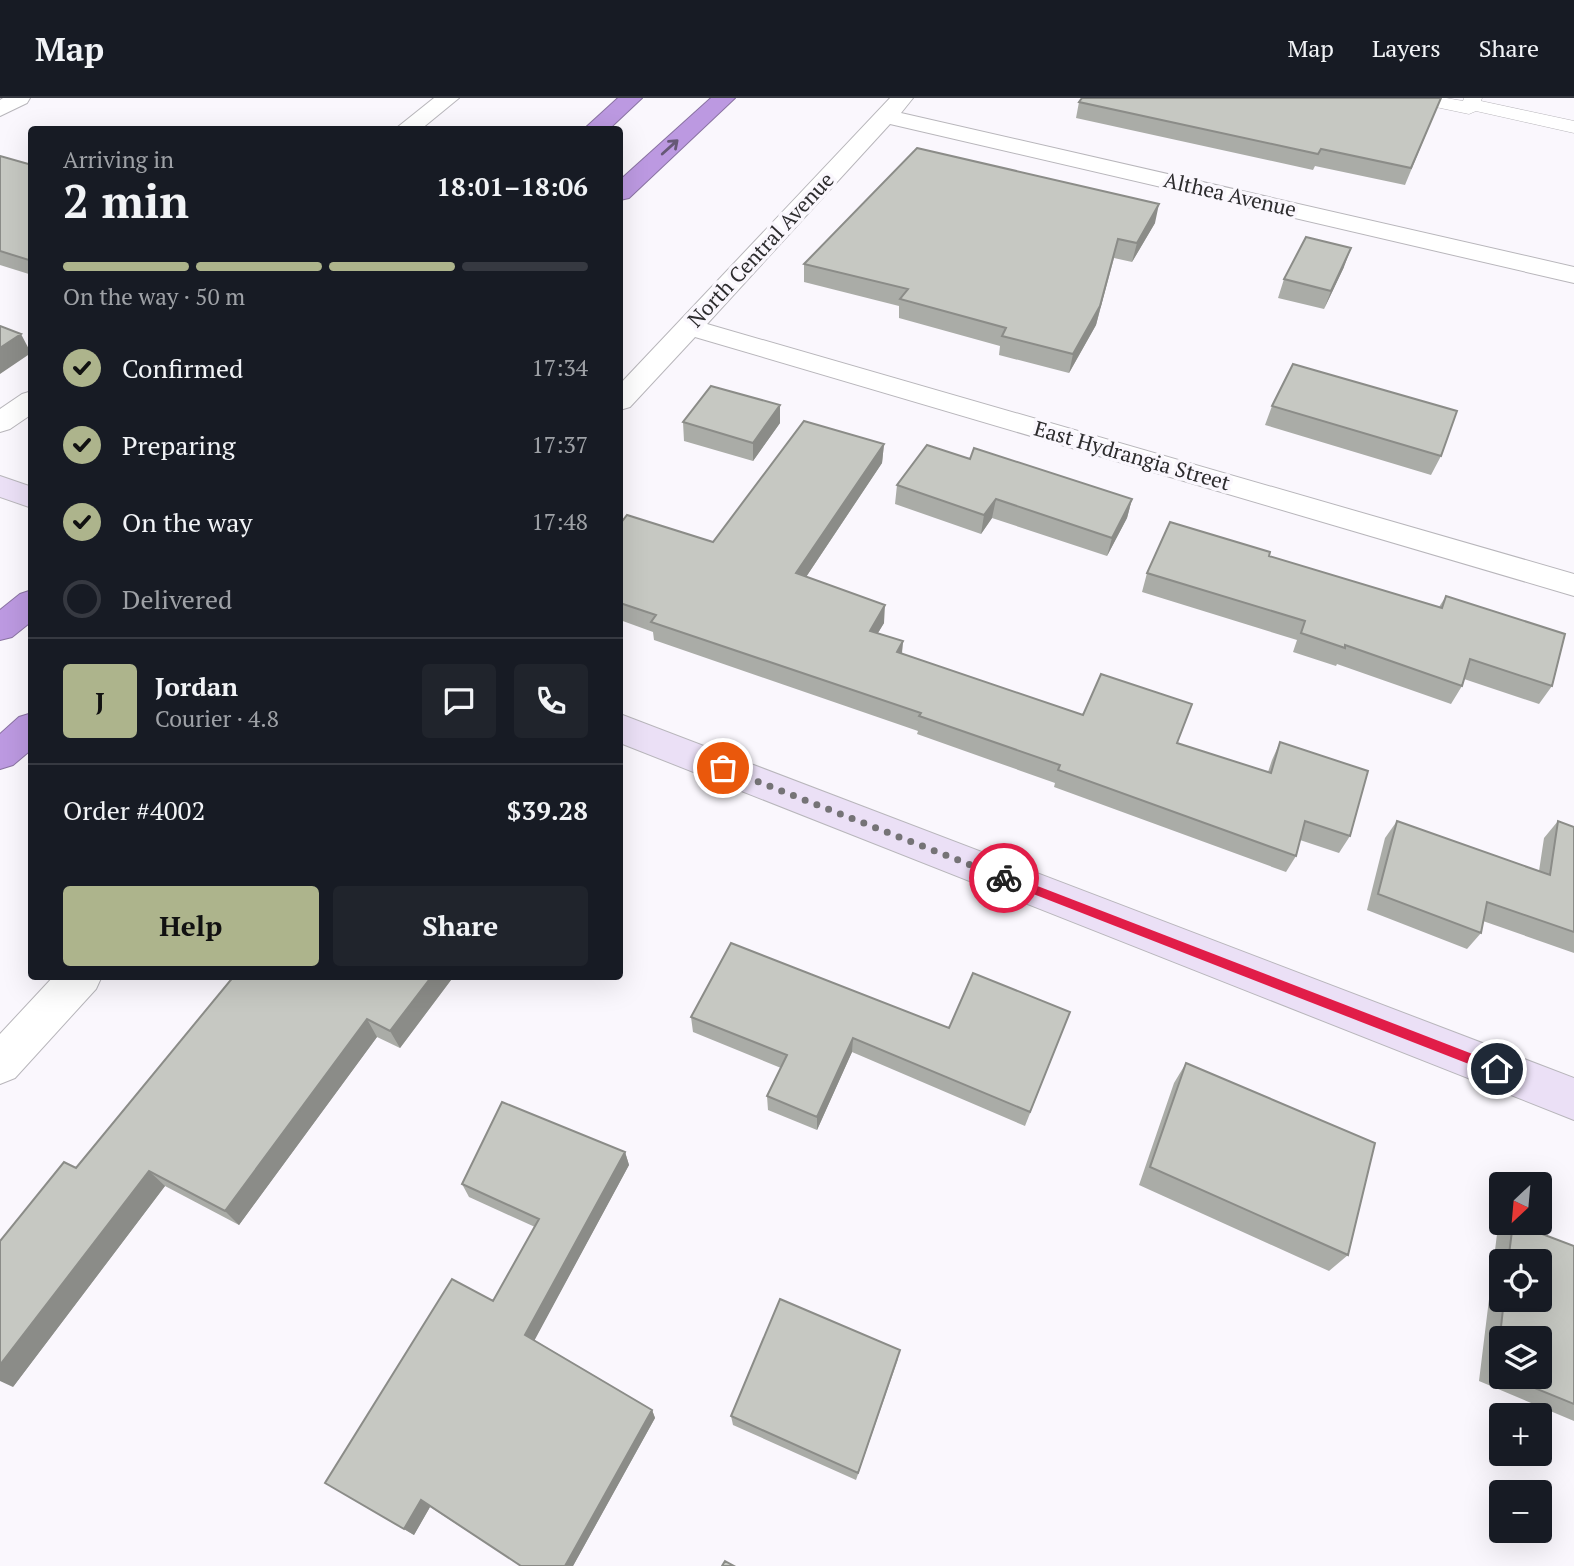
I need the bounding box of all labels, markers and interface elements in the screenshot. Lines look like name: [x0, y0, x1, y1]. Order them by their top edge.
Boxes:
text: Map: [35, 27, 104, 70]
text: Map: [1287, 32, 1334, 64]
text: Layers: [1372, 32, 1441, 64]
text: Share: [1479, 32, 1539, 64]
one-way arrow: [661, 139, 678, 156]
text: Arriving in: [63, 144, 174, 175]
street label: Althea Avenue: [1161, 165, 1299, 223]
street label: North Central Avenue: [681, 166, 840, 333]
text: 18:01–18:06: [436, 169, 588, 203]
text: 2 min: [63, 170, 189, 231]
text: On the way · 50 m: [63, 281, 245, 312]
icon: check: [63, 349, 101, 387]
text: Confirmed: [122, 351, 243, 385]
text: 17:34: [531, 352, 588, 383]
street label: East Hydrangia Street: [1031, 414, 1234, 496]
icon: check: [63, 426, 101, 464]
text: Preparing: [122, 428, 235, 462]
text: 17:37: [531, 429, 588, 460]
icon: check: [63, 503, 101, 541]
text: On the way: [122, 505, 253, 539]
text: 17:48: [531, 506, 588, 537]
text: Delivered: [122, 582, 232, 616]
button: chat: [422, 664, 496, 738]
button: phone: [514, 664, 588, 738]
text: Jordan: [155, 669, 238, 703]
text: J: [95, 684, 105, 718]
text: Courier · 4.8: [155, 703, 279, 734]
pin: [693, 738, 753, 798]
icon: bag: [704, 749, 742, 787]
text: Order #4002: [63, 793, 205, 827]
text: $39.28: [507, 793, 588, 827]
courier: [969, 843, 1039, 913]
icon: bike: [985, 859, 1023, 897]
button: Help: [63, 886, 319, 966]
button: Share: [333, 886, 588, 966]
pin: [1467, 1039, 1527, 1099]
icon: home: [1478, 1050, 1516, 1088]
north arrow: [1489, 1172, 1552, 1236]
map controls: [1489, 1172, 1552, 1543]
button: locate: [1489, 1249, 1552, 1312]
button: layers: [1489, 1326, 1552, 1389]
button: +: [1489, 1403, 1552, 1466]
button: −: [1489, 1480, 1552, 1543]

